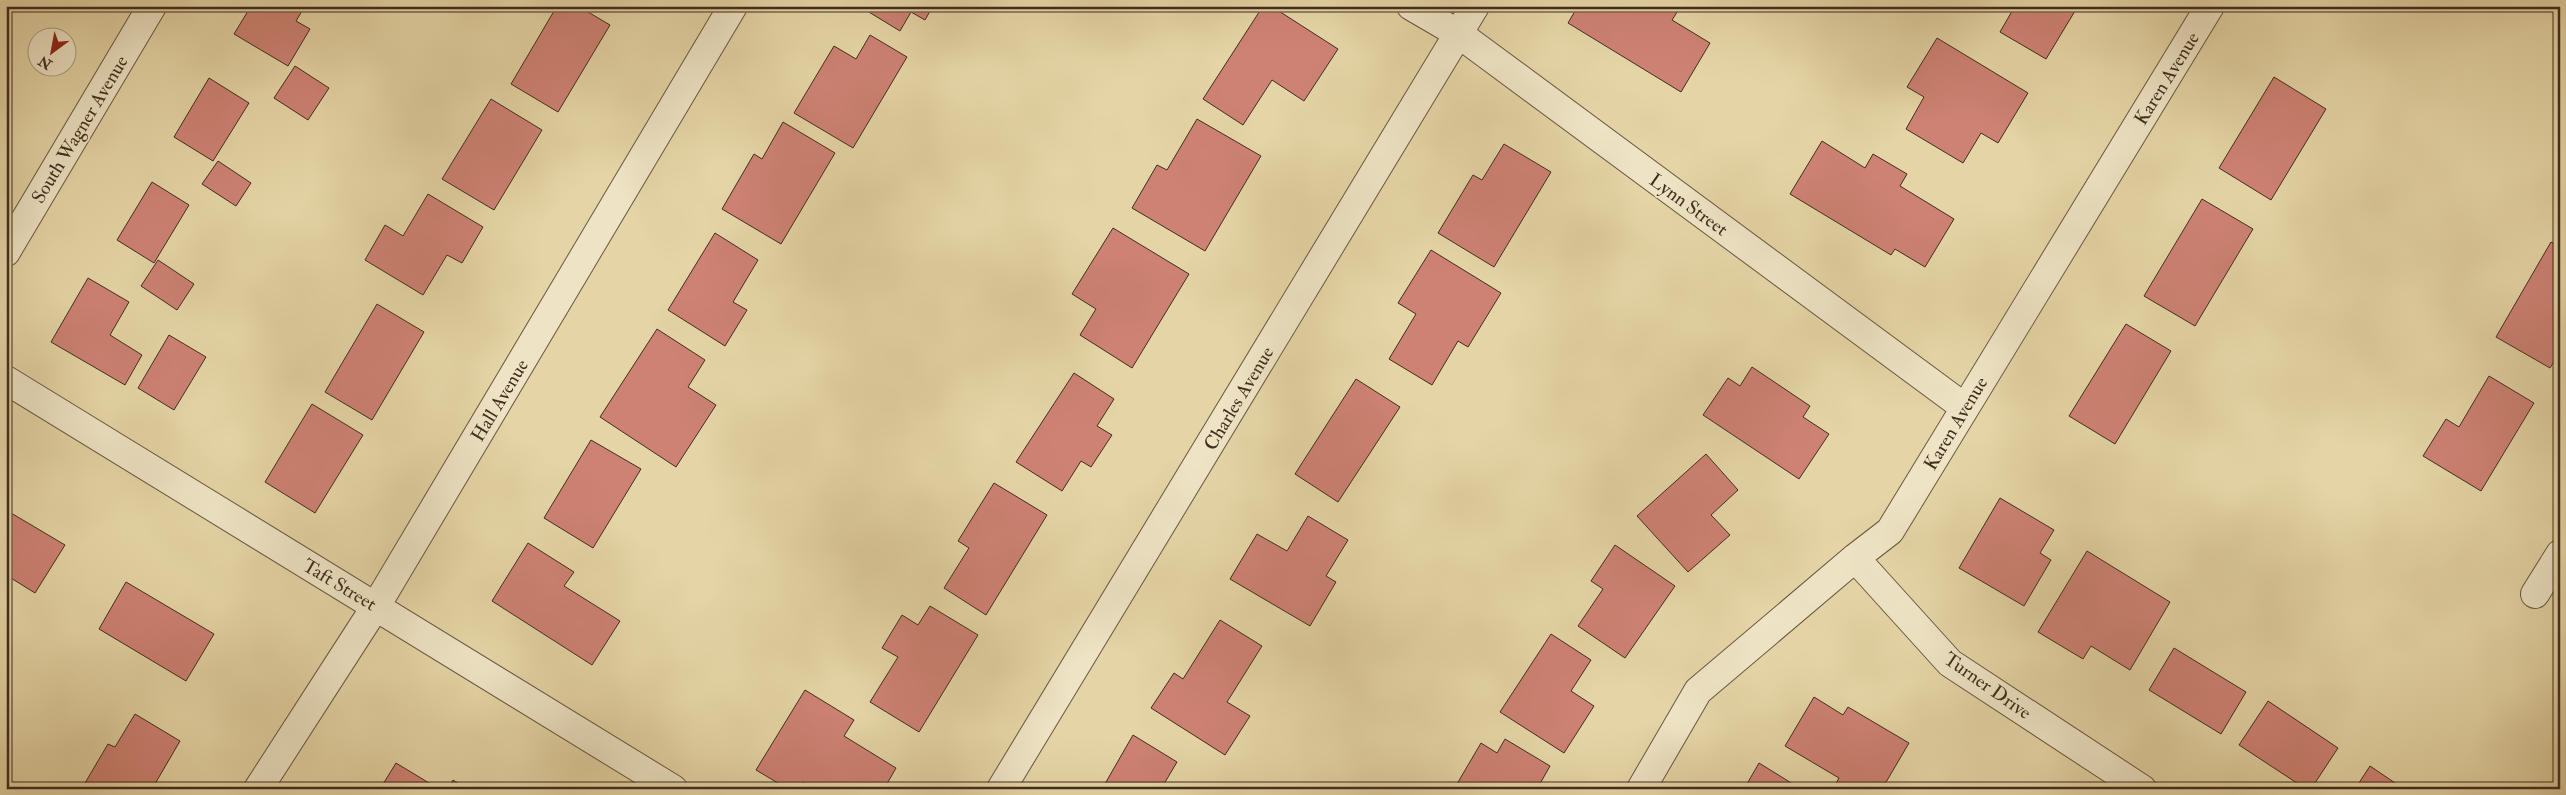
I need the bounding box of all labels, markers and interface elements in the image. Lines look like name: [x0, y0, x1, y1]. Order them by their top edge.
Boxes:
north arrow: [28, 28, 78, 78]
street label: Karen Avenue: [2129, 28, 2205, 129]
street label: South Wagner Avenue: [26, 51, 133, 208]
text: N: [35, 52, 56, 74]
street label: Lynn Street: [1644, 168, 1732, 241]
street label: Charles Avenue: [1198, 342, 1279, 455]
street label: Hall Avenue: [466, 355, 534, 446]
street label: Karen Avenue: [1919, 372, 1993, 475]
street label: Taft Street: [298, 553, 381, 616]
street label: Turner Drive: [1939, 647, 2036, 725]

